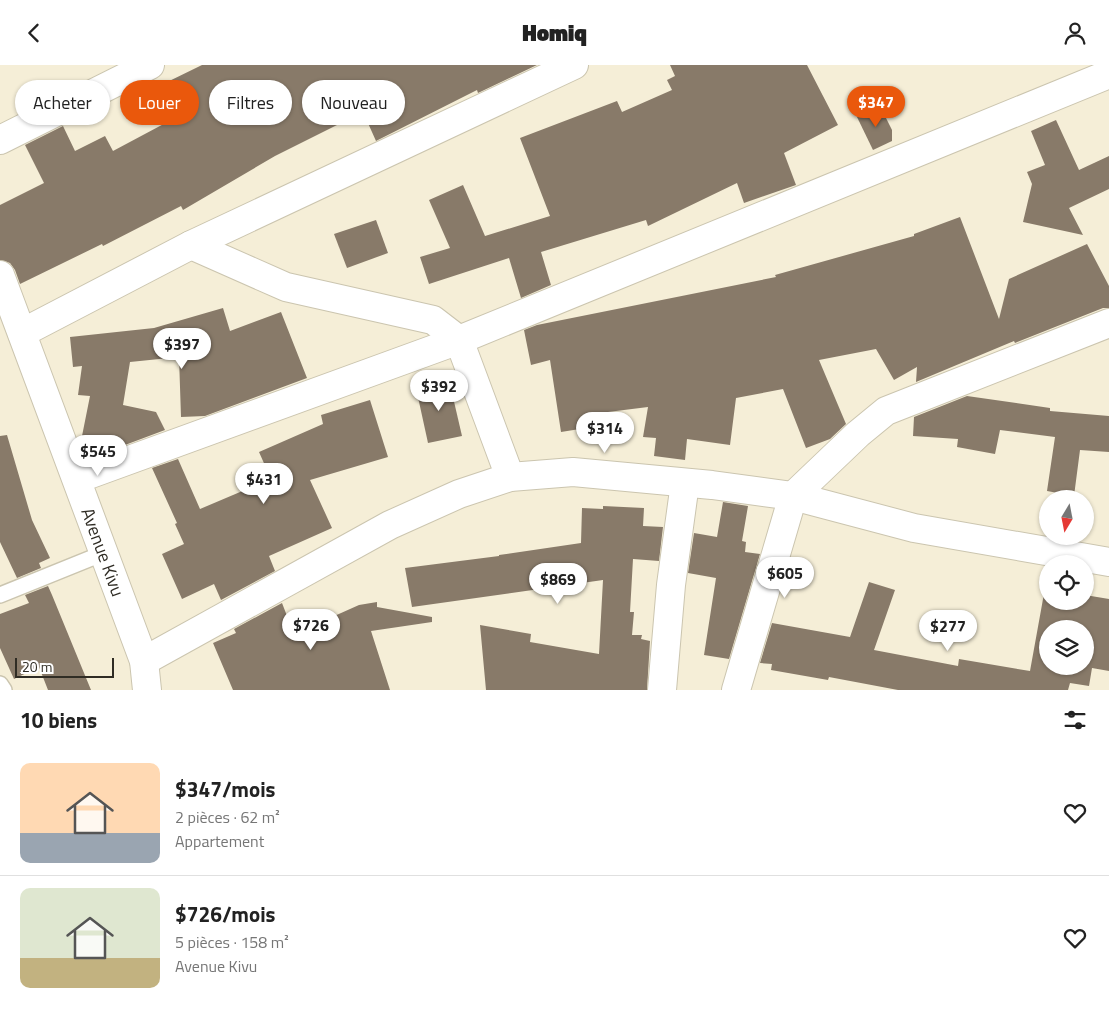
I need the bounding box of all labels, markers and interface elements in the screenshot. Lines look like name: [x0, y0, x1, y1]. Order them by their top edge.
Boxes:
text: Homiq: [522, 16, 587, 50]
icon: back: [20, 19, 48, 47]
icon: person: [1061, 19, 1089, 47]
chip: Acheter: [15, 80, 110, 125]
chip: Louer: [120, 80, 199, 125]
chip: Filtres: [209, 80, 292, 125]
chip: Nouveau: [302, 80, 405, 125]
pin: $347: [846, 85, 906, 128]
text: $347: [858, 90, 894, 114]
pin: $397: [152, 327, 212, 370]
text: $397: [164, 332, 200, 356]
pin: $392: [409, 369, 469, 412]
text: $392: [421, 374, 457, 398]
pin: $314: [575, 411, 635, 454]
text: $314: [587, 416, 623, 440]
pin: $545: [68, 435, 128, 477]
text: $545: [80, 439, 116, 463]
pin: $431: [234, 463, 294, 505]
text: $431: [246, 467, 282, 491]
north arrow: [1039, 490, 1094, 545]
map controls: [1039, 490, 1094, 675]
street label: Avenue Kivu: [74, 504, 132, 600]
button: locate: [1039, 555, 1094, 610]
pin: $605: [755, 557, 815, 599]
text: $605: [767, 561, 803, 585]
pin: $869: [528, 563, 588, 605]
text: $869: [540, 567, 576, 591]
pin: $726: [281, 609, 341, 651]
pin: $277: [918, 609, 978, 652]
text: $726: [293, 613, 329, 637]
text: $277: [930, 614, 966, 638]
button: layers: [1039, 620, 1094, 675]
scale bar: [15, 655, 114, 678]
text: 20 m: [22, 656, 52, 677]
text: 10 biens: [20, 704, 97, 736]
icon: filters: [1061, 706, 1089, 734]
text: $347/mois: [175, 773, 276, 805]
icon: home: [60, 783, 120, 843]
icon: heart: [1061, 799, 1089, 827]
text: 2 pièces · 62 m²: [175, 805, 280, 829]
text: Appartement: [175, 829, 264, 853]
text: $726/mois: [175, 898, 276, 930]
icon: home: [60, 908, 120, 968]
icon: heart: [1061, 924, 1089, 952]
text: 5 pièces · 158 m²: [175, 930, 289, 954]
text: Avenue Kivu: [175, 954, 257, 978]

